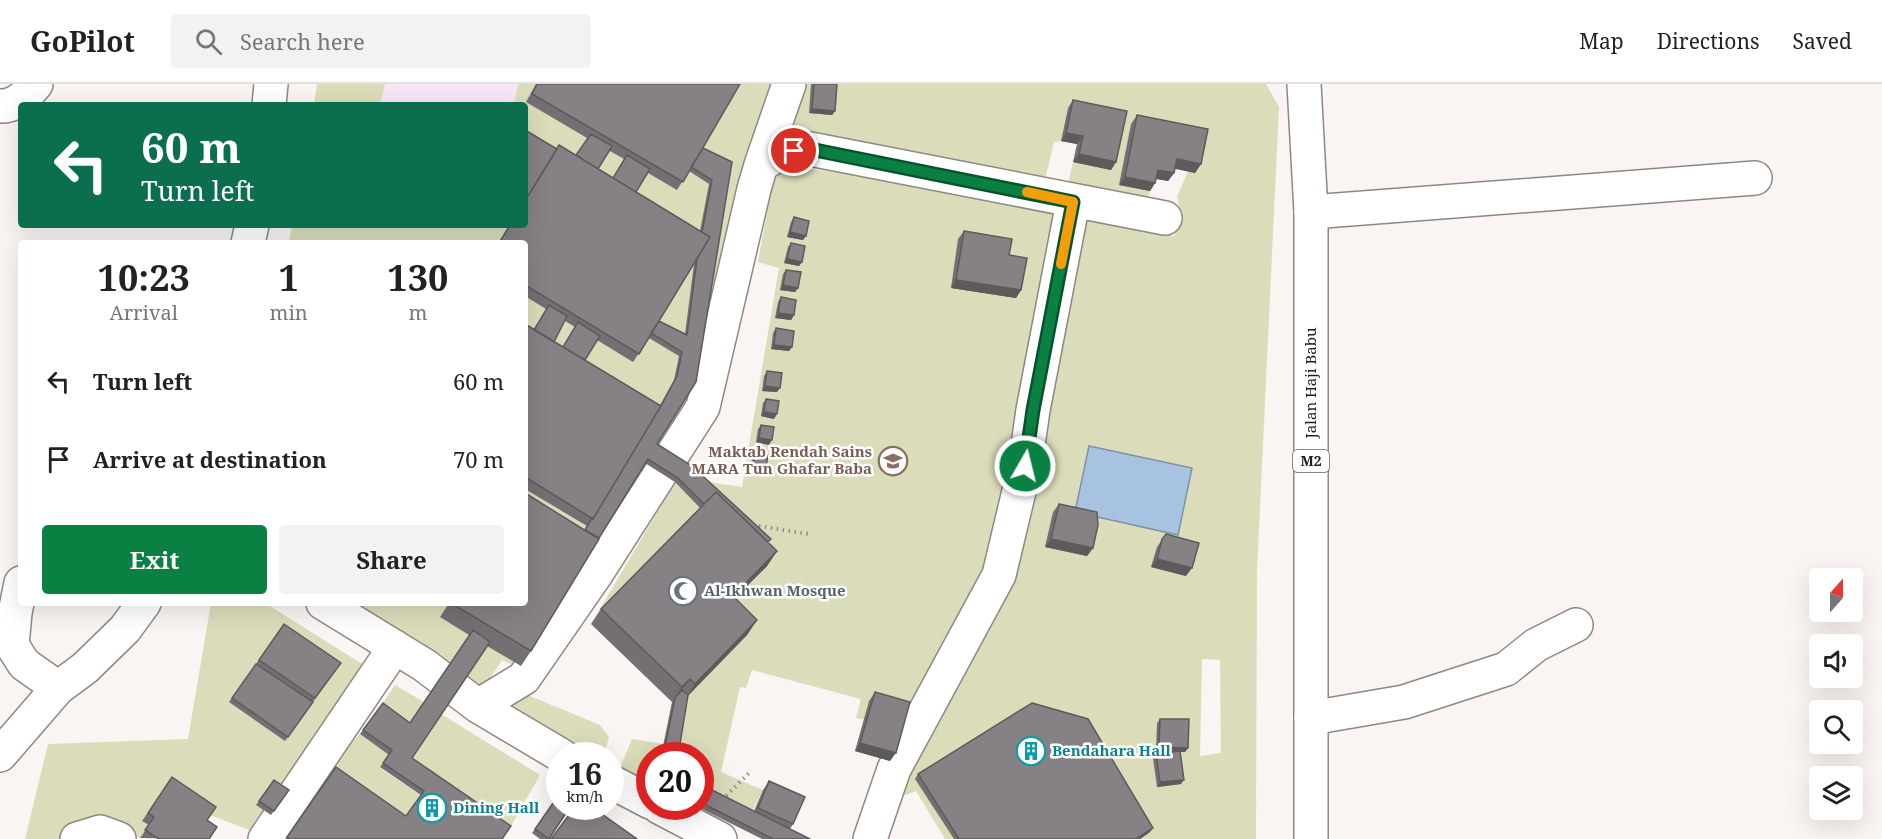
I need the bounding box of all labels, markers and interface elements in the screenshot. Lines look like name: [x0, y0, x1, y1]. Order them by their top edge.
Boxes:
search box: [171, 14, 591, 68]
text: GoPilot: [30, 22, 135, 60]
icon: search: [192, 25, 225, 58]
text: Search here: [240, 26, 365, 56]
text: Map: [1579, 27, 1624, 55]
text: Directions: [1657, 27, 1759, 55]
text: Saved: [1792, 27, 1852, 55]
text: 60 m: [141, 118, 241, 175]
pin: [768, 125, 819, 176]
icon: left: [42, 126, 120, 204]
icon: arrive: [777, 134, 810, 167]
text: Turn left: [141, 172, 254, 209]
text: 10:23: [98, 253, 190, 302]
text: 1: [278, 253, 299, 302]
text: 130: [387, 253, 448, 302]
text: Arrival: [110, 299, 178, 326]
text: min: [270, 299, 308, 326]
text: m: [408, 299, 427, 326]
street label: Jalan Haji Babu: [1300, 327, 1320, 440]
icon: left: [42, 365, 75, 398]
text: Turn left: [93, 366, 192, 396]
text: 60 m: [453, 366, 504, 396]
position arrow: [993, 434, 1057, 498]
place label: Maktab Rendah Sains MARA Tun Ghafar Baba: [692, 441, 872, 478]
icon: arrive: [42, 443, 75, 476]
text: Arrive at destination: [93, 444, 327, 474]
text: 70 m: [453, 444, 504, 474]
school or university icon: Maktab Rendah Sains MARA Tun Ghafar Baba: [877, 445, 909, 477]
road number: M2: [1293, 450, 1329, 472]
button: Exit: [42, 525, 267, 594]
button: Share: [279, 525, 504, 594]
north arrow: [1809, 568, 1863, 622]
map controls: [1809, 568, 1863, 820]
mosque icon: Al-Ikhwan Mosque: [667, 575, 699, 607]
place label: Al-Ikhwan Mosque: [704, 580, 846, 600]
button: sound: [1809, 634, 1863, 688]
button: search: [1809, 700, 1863, 754]
building icon: Bendahara Hall: [1015, 735, 1047, 767]
place label: Bendahara Hall: [1052, 740, 1171, 760]
speed limit sign: 20: [636, 742, 714, 820]
text: 16: [568, 753, 602, 794]
button: layers: [1809, 766, 1863, 820]
text: km/h: [567, 786, 603, 806]
building icon: Dining Hall: [416, 792, 448, 824]
place label: Dining Hall: [453, 797, 540, 817]

